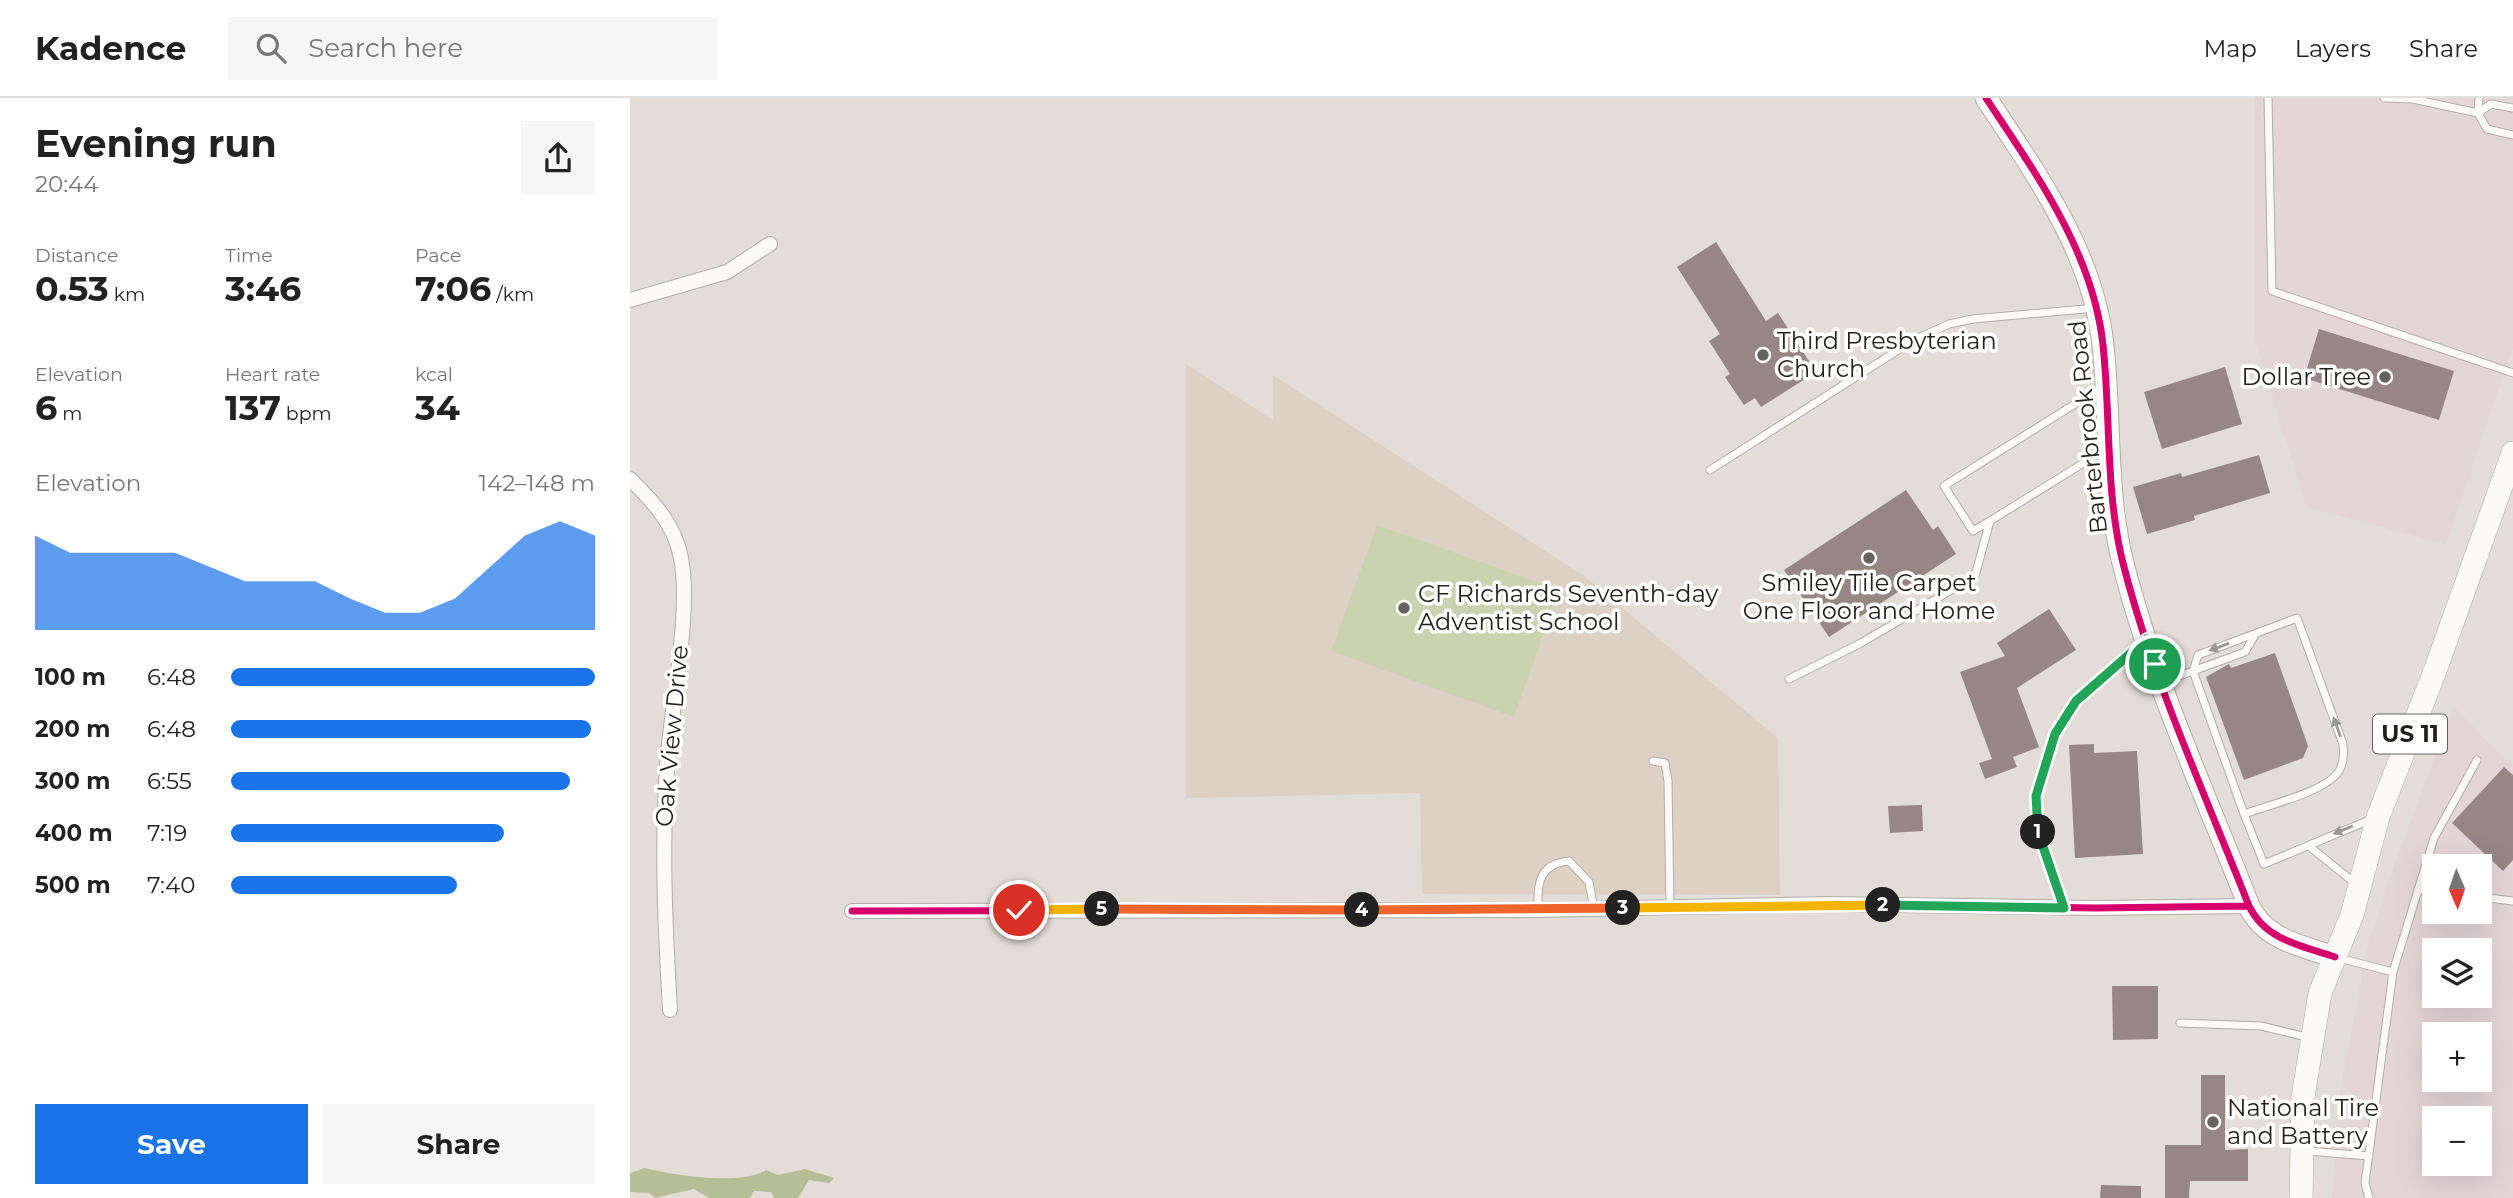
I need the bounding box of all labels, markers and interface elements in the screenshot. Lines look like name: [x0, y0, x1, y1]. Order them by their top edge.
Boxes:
search box: [228, 17, 718, 80]
text: Kadence: [35, 28, 186, 68]
icon: search: [252, 29, 290, 67]
text: Search here: [308, 32, 463, 64]
text: Map: [2203, 34, 2257, 63]
text: Layers: [2295, 34, 2371, 63]
text: Share: [2409, 34, 2478, 63]
text: Evening run: [35, 120, 277, 167]
button: share: [521, 121, 595, 195]
text: 20:44: [35, 170, 99, 198]
text: Distance: [35, 244, 118, 267]
text: Time: [225, 244, 273, 267]
text: Pace: [415, 244, 462, 267]
text: 0.53: [35, 267, 109, 310]
text: 3:46: [225, 267, 301, 310]
text: 7:06: [415, 267, 491, 310]
text: km: [109, 283, 145, 306]
text: /km: [491, 283, 534, 306]
street label: Barterbrook Road: [2062, 319, 2113, 535]
place label: Third Presbyterian Church: [1777, 326, 1997, 383]
marker: Third Presbyterian Church: [1755, 347, 1771, 363]
place label: Dollar Tree: [2241, 362, 2371, 391]
text: Elevation: [35, 363, 123, 386]
text: Heart rate: [225, 363, 320, 386]
text: kcal: [415, 363, 453, 386]
marker: Dollar Tree: [2377, 369, 2393, 385]
text: 6: [35, 386, 57, 429]
text: 137: [225, 386, 281, 429]
text: 34: [415, 386, 460, 429]
text: m: [57, 402, 82, 425]
text: bpm: [281, 402, 332, 425]
text: Elevation: [35, 469, 141, 497]
text: 142–148 m: [479, 469, 595, 497]
marker: Smiley Tile Carpet One Floor and Home: [1861, 550, 1877, 566]
place label: Smiley Tile Carpet One Floor and Home: [1743, 568, 1995, 625]
place label: CF Richards Seventh-day Adventist School: [1418, 579, 1718, 636]
marker: CF Richards Seventh-day Adventist School: [1396, 600, 1412, 616]
pin: [2125, 634, 2185, 694]
one-way arrow: [2208, 642, 2229, 653]
street label: Oak View Drive: [649, 644, 694, 828]
icon: arrive: [2136, 645, 2174, 683]
text: 100 m: [35, 663, 106, 691]
text: 6:48: [147, 663, 196, 691]
road number: US 11: [2373, 714, 2447, 754]
text: 200 m: [35, 715, 110, 743]
text: 6:48: [147, 715, 196, 743]
one-way arrow: [2331, 716, 2342, 737]
text: 300 m: [35, 767, 111, 795]
text: 6:55: [147, 767, 192, 795]
pin: 1: [2020, 814, 2056, 850]
text: 400 m: [35, 819, 113, 847]
text: 7:19: [147, 819, 187, 847]
text: 1: [2034, 820, 2041, 843]
one-way arrow: [2333, 825, 2354, 836]
north arrow: [2422, 854, 2492, 924]
map controls: [2422, 854, 2492, 1176]
text: 500 m: [35, 871, 111, 899]
text: 7:40: [147, 871, 195, 899]
pin: [989, 880, 1049, 940]
pin: 2: [1866, 888, 1900, 922]
pin: 3: [1606, 890, 1640, 926]
icon: check: [1000, 891, 1038, 929]
pin: 5: [1084, 892, 1120, 926]
pin: 4: [1344, 892, 1380, 928]
text: 2: [1877, 893, 1888, 916]
text: 3: [1617, 896, 1628, 919]
text: 5: [1096, 897, 1107, 920]
text: 4: [1355, 898, 1368, 921]
button: layers: [2422, 938, 2492, 1008]
button: +: [2422, 1022, 2492, 1092]
place label: National Tire and Battery: [2227, 1093, 2379, 1150]
button: Save: [35, 1104, 308, 1184]
button: Share: [322, 1104, 595, 1184]
button: −: [2422, 1106, 2492, 1176]
marker: National Tire and Battery: [2205, 1114, 2221, 1130]

